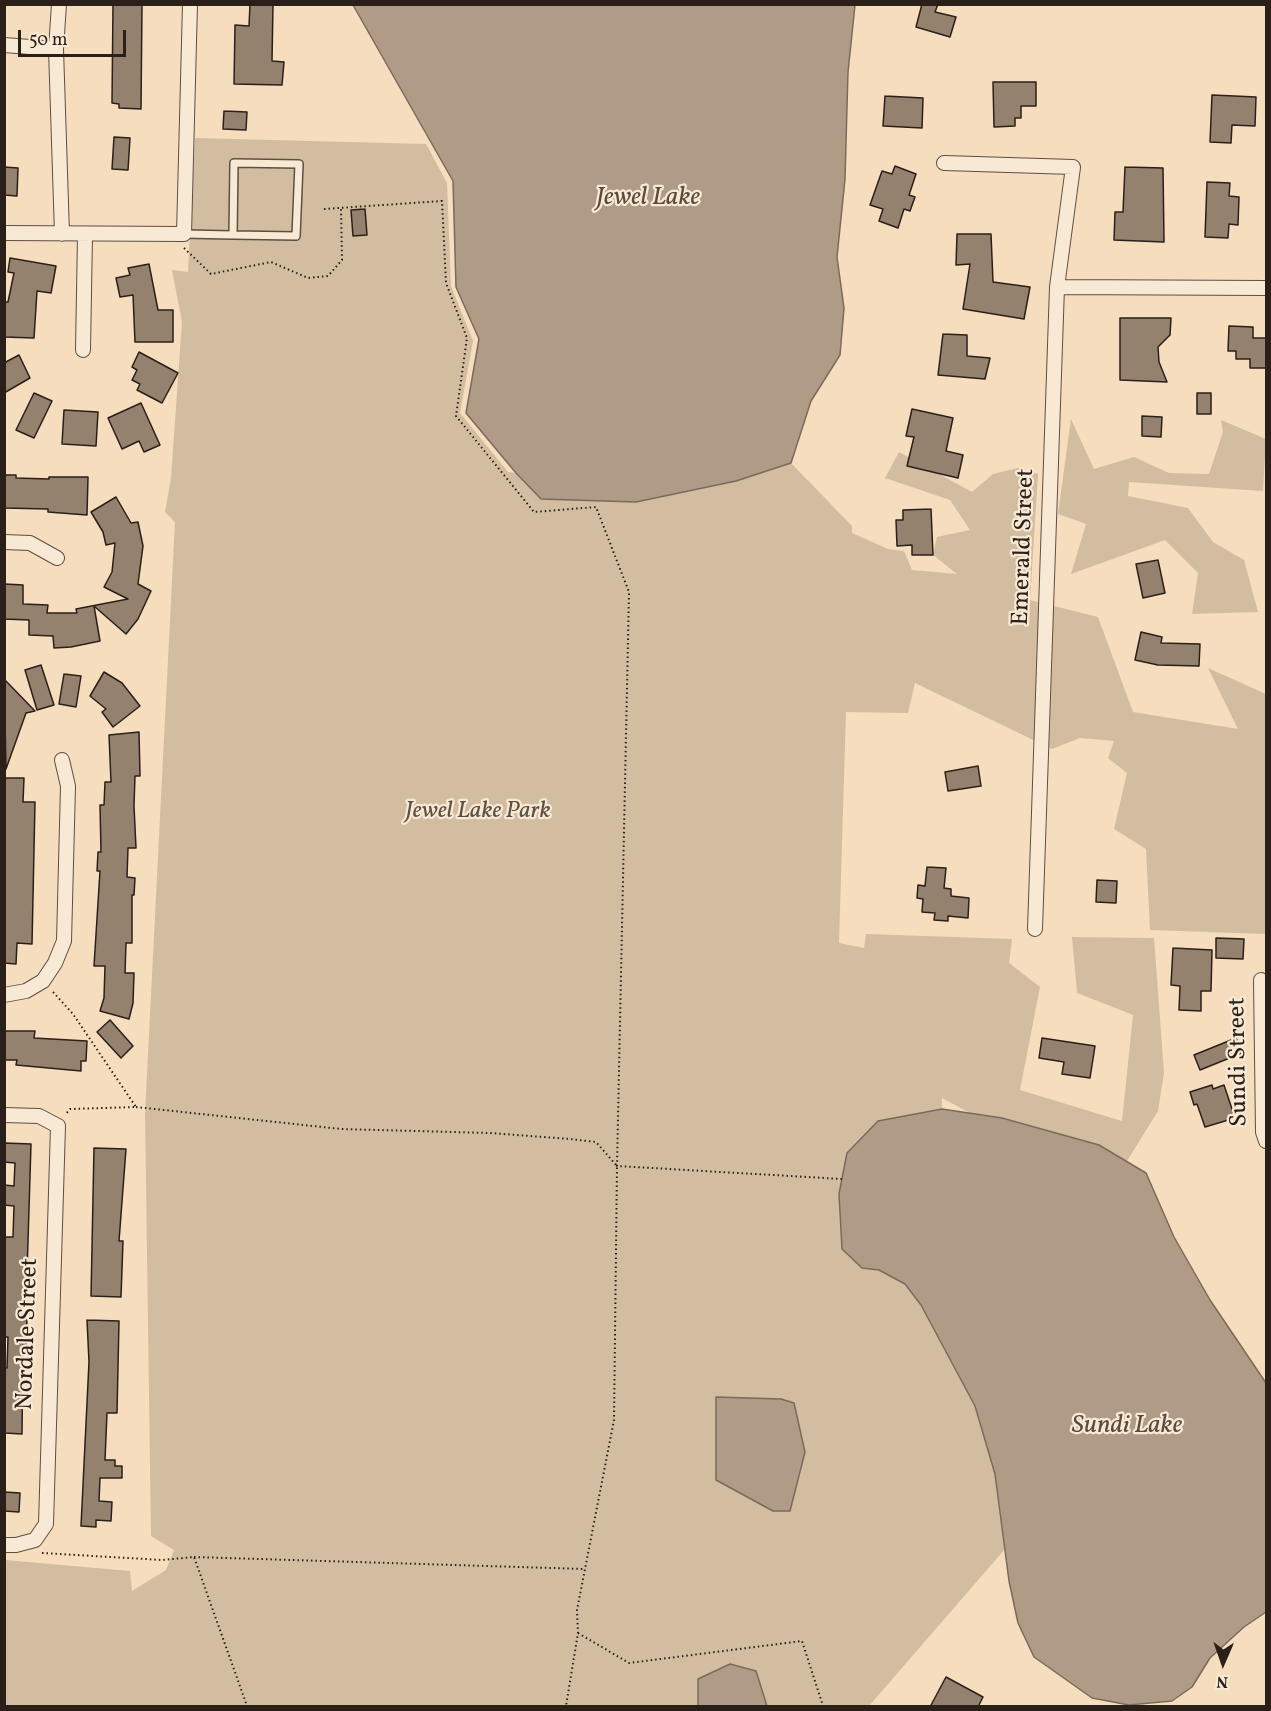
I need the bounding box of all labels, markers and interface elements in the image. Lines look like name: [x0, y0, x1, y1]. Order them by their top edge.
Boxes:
scale bar: [21, 18, 129, 56]
text: 50 m: [29, 28, 68, 53]
water label: Jewel Lake: [596, 183, 700, 215]
street label: Emerald Street: [1008, 468, 1042, 626]
park label: Jewel Lake Park: [405, 799, 551, 827]
street label: Sundi Street: [1224, 997, 1256, 1127]
street label: Nordale Street: [12, 1257, 46, 1411]
water label: Sundi Lake: [1072, 1411, 1182, 1443]
north arrow: [1193, 1633, 1253, 1693]
text: N: [1216, 1670, 1229, 1692]

